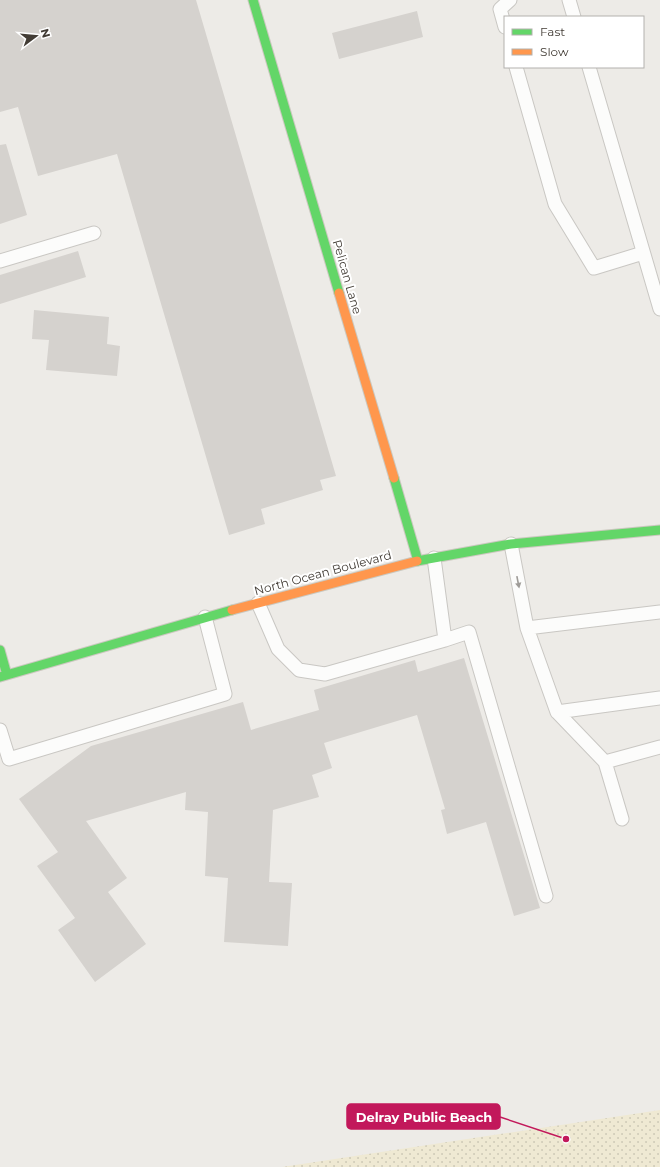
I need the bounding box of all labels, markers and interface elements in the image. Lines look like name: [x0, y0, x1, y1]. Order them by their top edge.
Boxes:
north arrow: [16, 16, 56, 56]
legend: [504, 16, 644, 68]
text: Fast: [540, 24, 565, 39]
text: N: [38, 27, 54, 39]
text: Slow: [540, 44, 569, 59]
street label: Pelican Lane: [330, 238, 365, 316]
street label: North Ocean Boulevard: [253, 547, 393, 598]
one-way arrow: [516, 576, 522, 588]
callout: Delray Public Beach: [347, 1104, 500, 1129]
text: Delray Public Beach: [356, 1109, 492, 1125]

